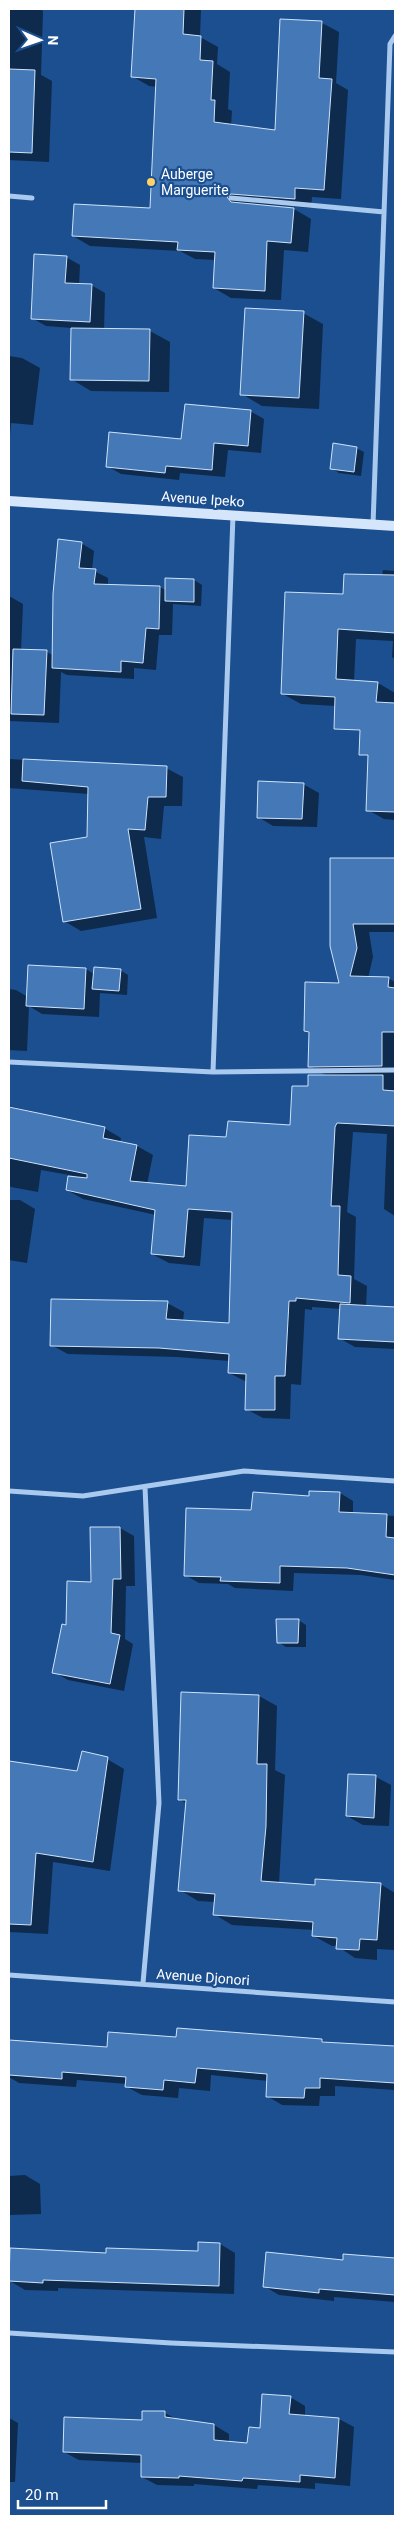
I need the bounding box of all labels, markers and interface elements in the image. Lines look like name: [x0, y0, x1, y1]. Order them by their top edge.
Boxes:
north arrow: [15, 15, 65, 65]
text: N: [45, 35, 61, 46]
place label: Auberge Marguerite: [161, 166, 229, 198]
marker: Auberge Marguerite: [145, 176, 157, 188]
street label: Avenue Ipeko: [161, 488, 245, 510]
street label: Avenue Djonori: [156, 1966, 250, 1988]
scale bar: [18, 2478, 105, 2510]
text: 20 m: [25, 2486, 59, 2504]

